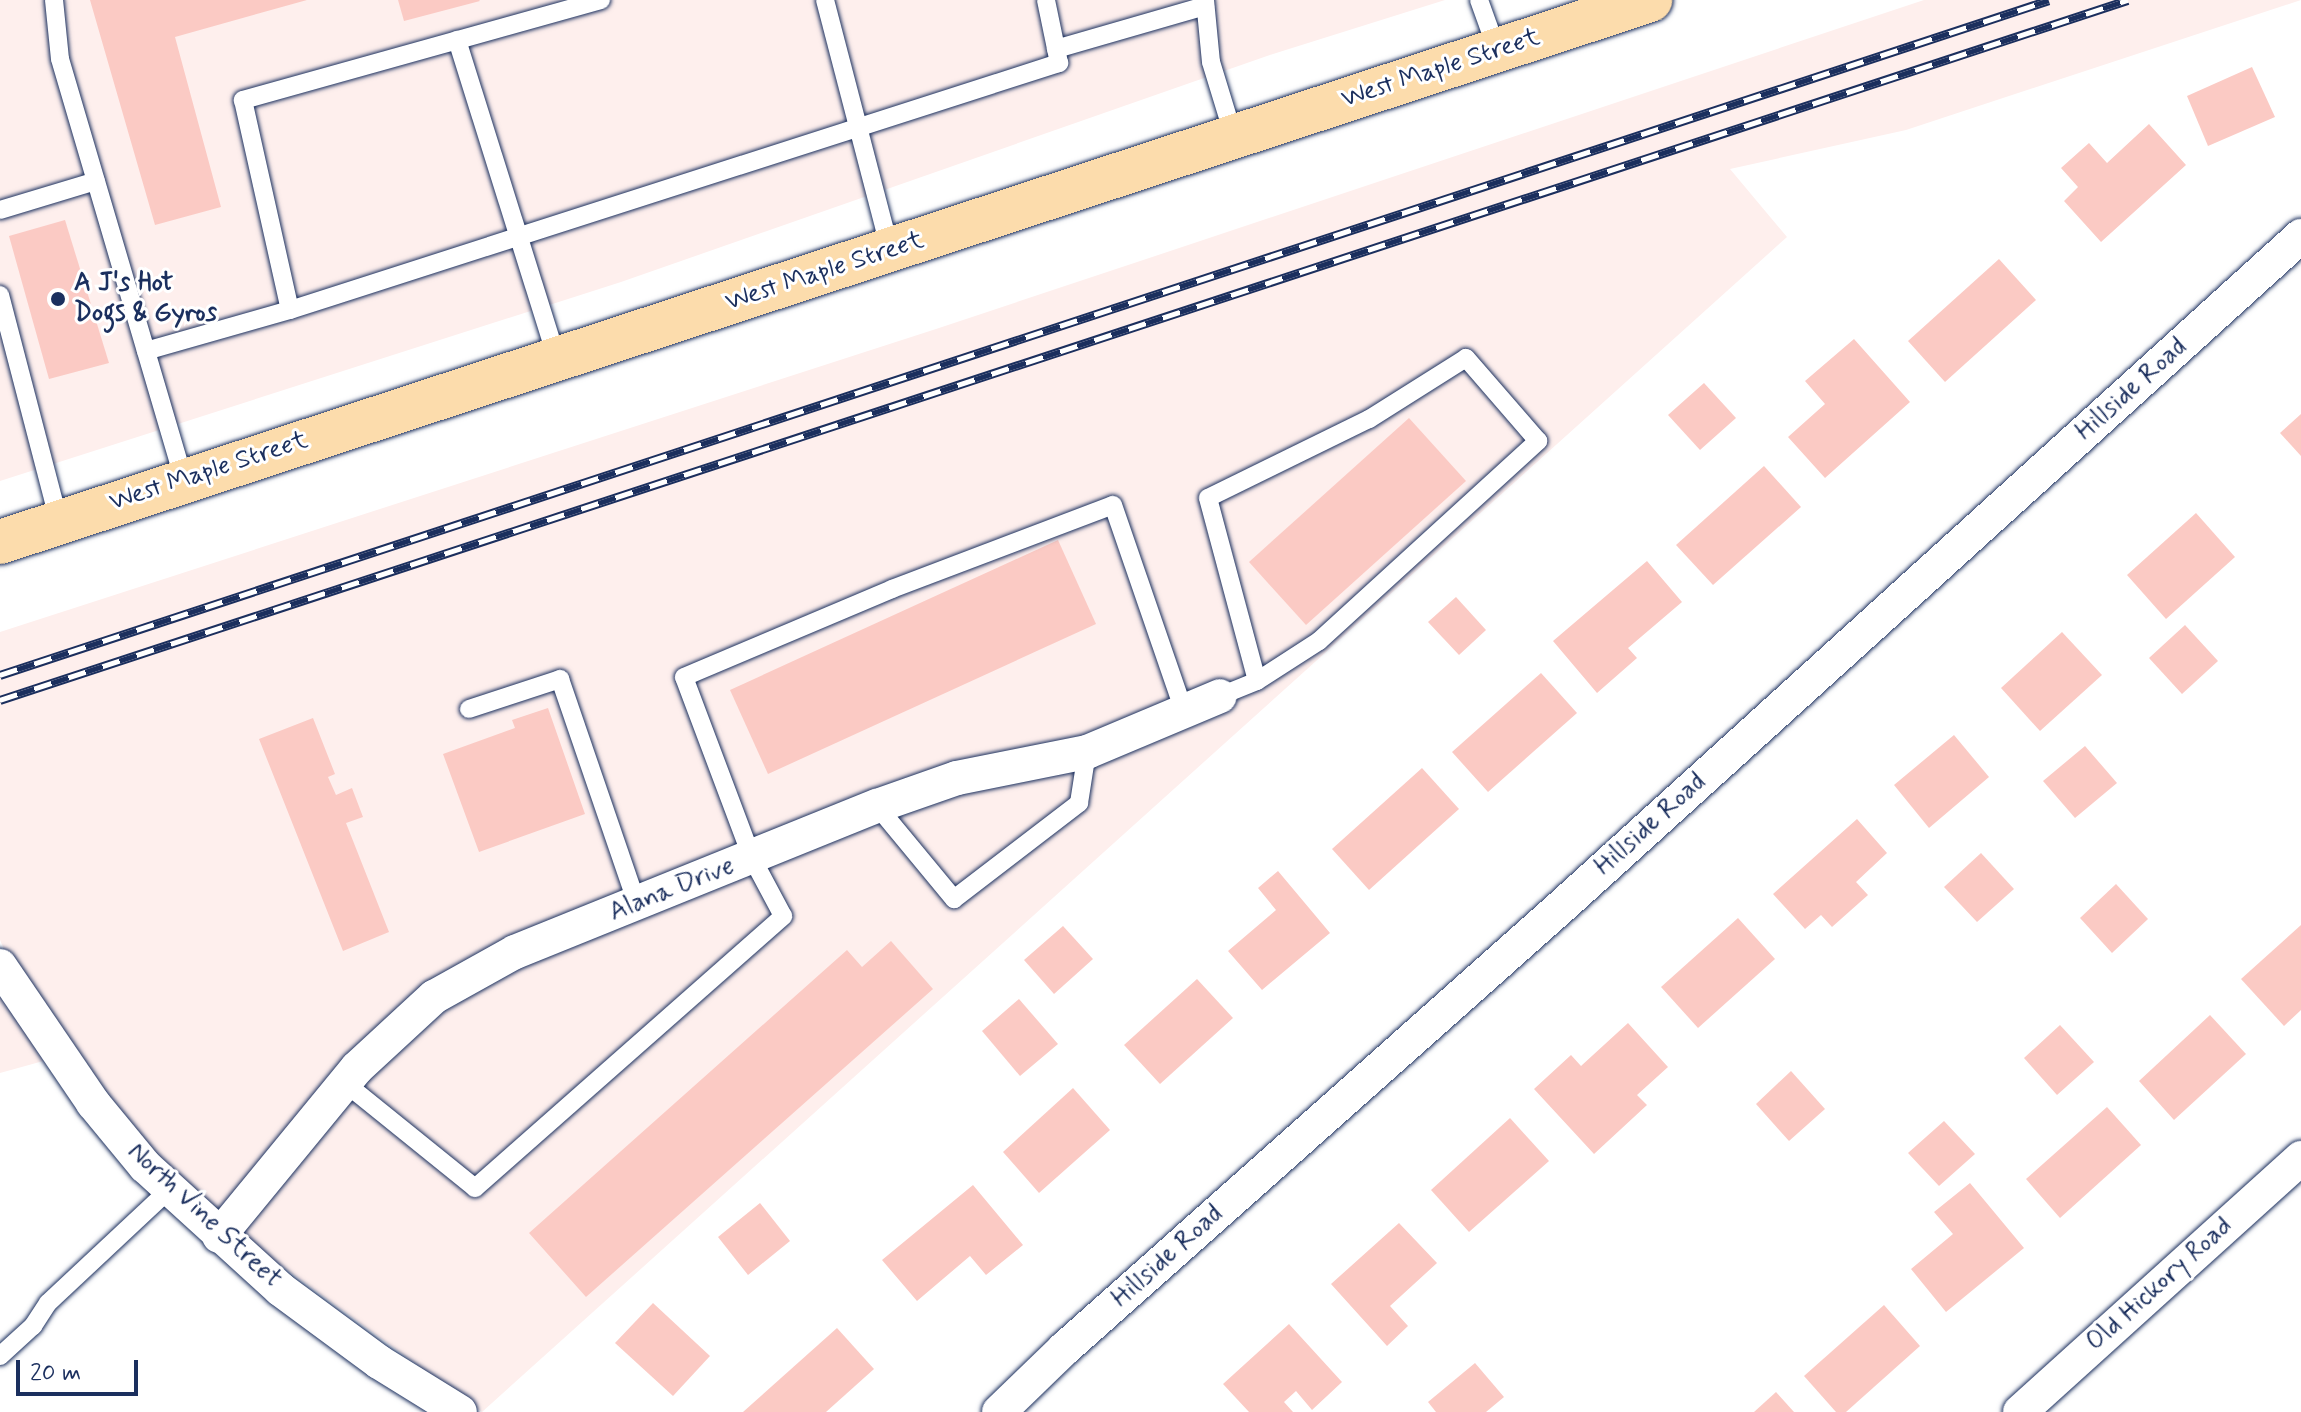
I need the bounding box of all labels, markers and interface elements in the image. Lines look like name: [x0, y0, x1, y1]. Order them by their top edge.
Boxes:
street label: West Maple Street: [1338, 22, 1544, 116]
street label: West Maple Street: [722, 225, 928, 319]
place label: A J's Hot Dogs & Gyros: [74, 268, 217, 330]
marker: A J's Hot Dogs & Gyros: [49, 290, 67, 308]
street label: Hillside Road: [2071, 333, 2193, 447]
street label: West Maple Street: [106, 425, 312, 519]
street label: Hillside Road: [1590, 768, 1712, 882]
street label: Alana Drive: [606, 851, 738, 929]
street label: North Vine Street: [121, 1137, 287, 1295]
street label: Hillside Road: [1107, 1200, 1229, 1314]
street label: Old Hickory Road: [2081, 1211, 2239, 1359]
scale bar: [20, 1344, 142, 1394]
text: 20 m: [30, 1358, 81, 1389]

